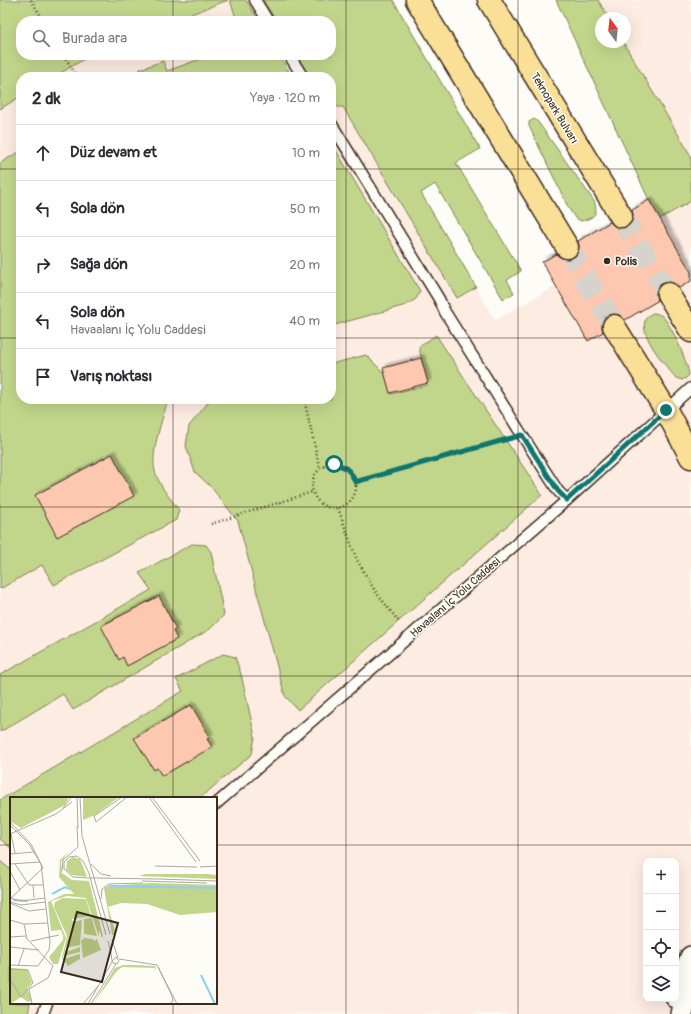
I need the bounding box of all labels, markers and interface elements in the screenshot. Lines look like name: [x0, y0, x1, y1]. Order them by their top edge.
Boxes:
north arrow: [595, 12, 631, 48]
search box: [16, 16, 336, 60]
icon: search: [30, 27, 52, 49]
text: Burada ara: [62, 29, 127, 48]
street label: Teknopark Bulvarı: [528, 70, 581, 146]
text: 2 dk: [32, 88, 61, 109]
text: Yaya · 120 m: [250, 90, 320, 106]
icon: ahead: [32, 142, 54, 164]
text: Düz devam et: [70, 143, 157, 162]
text: 10 m: [292, 145, 320, 161]
icon: left: [32, 198, 54, 220]
text: Sola dön: [70, 199, 125, 218]
text: 50 m: [290, 201, 320, 217]
icon: right: [32, 254, 54, 276]
text: Sağa dön: [70, 255, 128, 274]
place label: Polis: [615, 255, 637, 268]
marker: Polis: [602, 256, 612, 266]
text: 20 m: [289, 257, 320, 273]
text: Sola dön: [70, 303, 125, 322]
icon: left: [32, 310, 54, 332]
text: 40 m: [289, 313, 320, 329]
text: Havaalanı İç Yolu Caddesi: [70, 322, 206, 338]
icon: arrive: [32, 366, 54, 388]
text: Varış noktası: [70, 367, 152, 386]
route end: [657, 401, 675, 419]
route start: [325, 455, 343, 473]
street label: Havaalanı İç Yolu Caddesi: [408, 554, 503, 640]
inset map: [10, 797, 217, 1004]
map controls: [643, 858, 679, 1002]
button: +: [643, 858, 679, 894]
button: −: [643, 894, 679, 930]
button: locate: [643, 930, 679, 966]
button: layers: [643, 966, 679, 1002]

